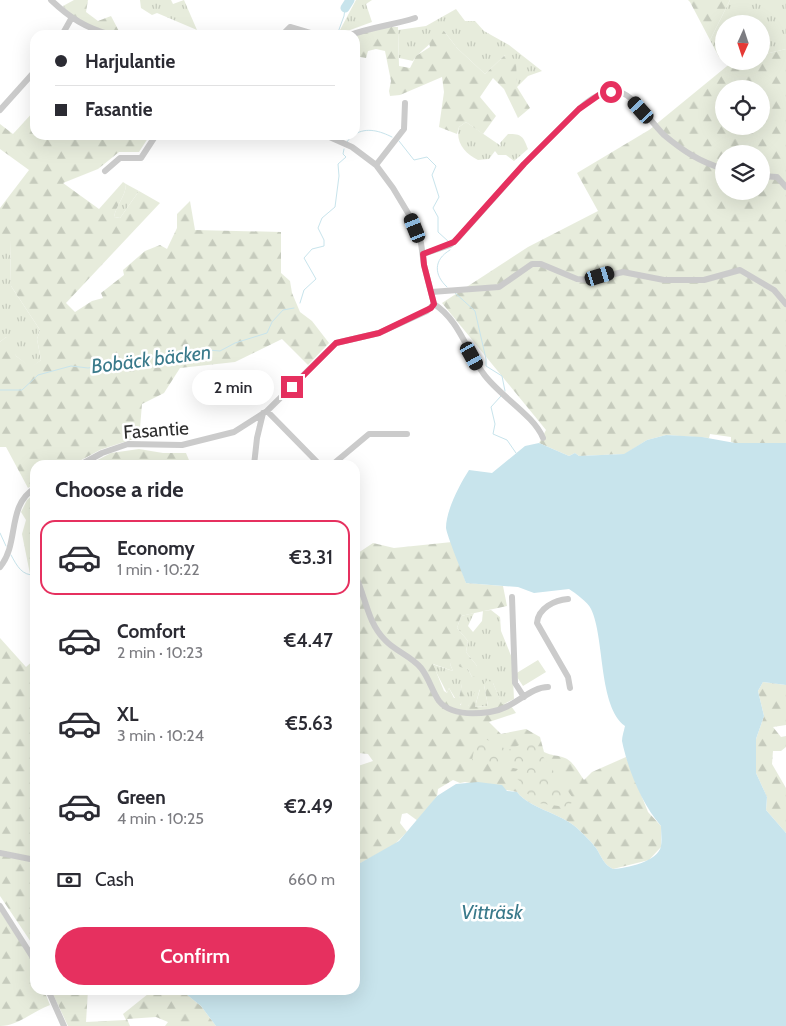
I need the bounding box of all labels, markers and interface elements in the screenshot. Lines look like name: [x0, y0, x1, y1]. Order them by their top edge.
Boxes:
north arrow: [715, 15, 770, 70]
map controls: [715, 15, 770, 200]
text: Harjulantie: [85, 50, 175, 73]
button: locate: [715, 80, 770, 135]
route start: [600, 81, 622, 103]
car: [625, 94, 656, 126]
text: Fasantie: [85, 98, 152, 121]
button: layers: [715, 145, 770, 200]
car: [402, 211, 427, 245]
car: [583, 264, 616, 288]
car: [458, 339, 485, 373]
water label: Bobäck bäcken: [90, 340, 212, 378]
callout: 2 min: [192, 370, 274, 404]
route end: [281, 376, 303, 398]
text: 2 min: [214, 378, 252, 397]
street label: Fasantie: [122, 416, 190, 444]
text: Choose a ride: [55, 476, 184, 503]
icon: car: [57, 535, 102, 580]
text: Economy: [117, 537, 195, 560]
text: €3.31: [289, 546, 333, 569]
text: 1 min · 10:22: [117, 560, 200, 579]
icon: car: [57, 618, 102, 663]
text: Comfort: [117, 620, 186, 643]
text: €4.47: [284, 629, 333, 652]
text: 2 min · 10:23: [117, 643, 203, 662]
icon: car: [57, 701, 102, 746]
text: XL: [117, 703, 138, 726]
text: €5.63: [285, 712, 333, 735]
text: 3 min · 10:24: [117, 726, 204, 745]
icon: car: [57, 784, 102, 829]
text: Green: [117, 786, 166, 809]
text: €2.49: [284, 795, 333, 818]
text: 4 min · 10:25: [117, 809, 204, 828]
icon: cash: [55, 866, 83, 894]
text: Cash: [95, 868, 134, 891]
text: 660 m: [288, 870, 335, 889]
water label: Vitträsk: [461, 900, 524, 924]
button: Confirm: [55, 927, 335, 985]

